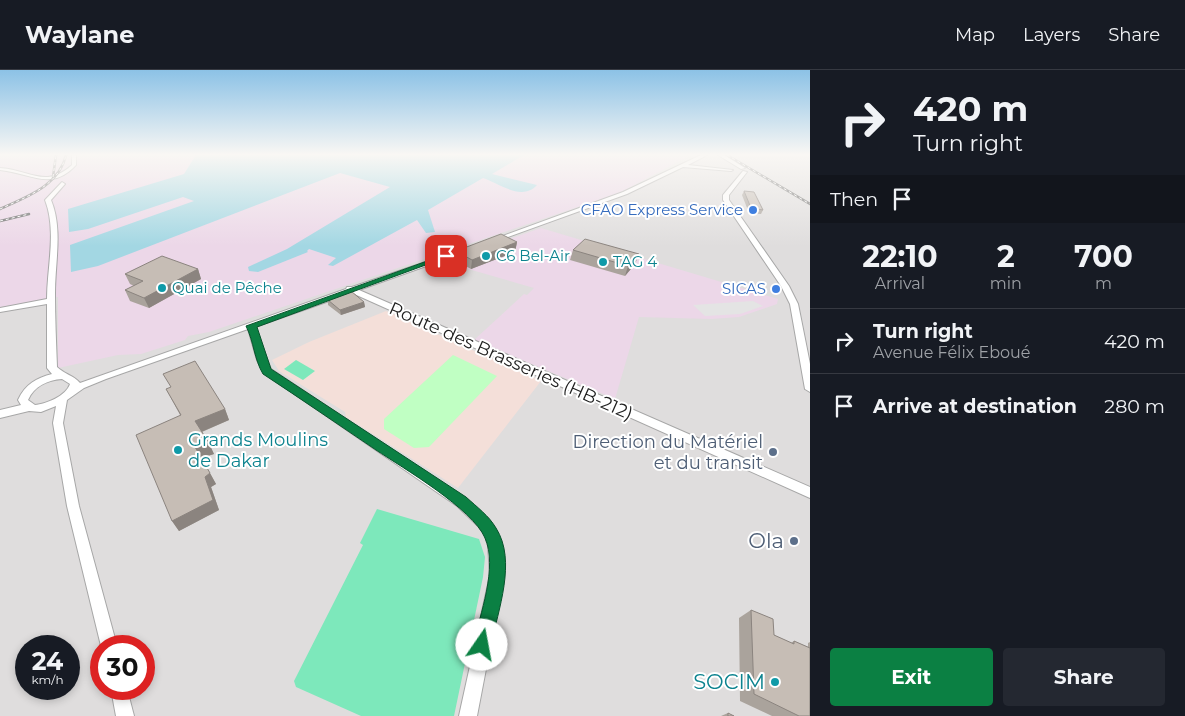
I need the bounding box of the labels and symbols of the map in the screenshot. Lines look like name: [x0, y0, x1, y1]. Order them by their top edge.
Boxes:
place label: CFAO Express Service: [581, 200, 743, 219]
marker: CFAO Express Service: [747, 204, 759, 216]
pin: [425, 235, 467, 277]
place label: C6 Bel-Air: [496, 246, 570, 265]
marker: C6 Bel-Air: [480, 250, 492, 262]
place label: TAG 4: [613, 252, 657, 271]
marker: TAG 4: [597, 256, 609, 268]
place label: Quai de Pêche: [172, 278, 282, 297]
place label: SICAS: [722, 279, 766, 298]
marker: Quai de Pêche: [156, 282, 168, 294]
marker: SICAS: [770, 283, 782, 295]
street label: Route des Brasseries (HB-212): [386, 297, 636, 425]
place label: Grands Moulins de Dakar: [188, 429, 328, 472]
place label: Direction du Matériel et du transit: [573, 431, 763, 474]
marker: Grands Moulins de Dakar: [172, 444, 184, 456]
marker: Direction du Matériel et du transit: [767, 446, 779, 458]
place label: Ola: [748, 528, 784, 553]
marker: Ola: [788, 535, 800, 547]
position arrow: [455, 618, 507, 670]
speed limit sign: 30: [90, 635, 155, 700]
place label: SOCIM: [693, 669, 765, 694]
marker: SOCIM: [769, 676, 781, 688]

